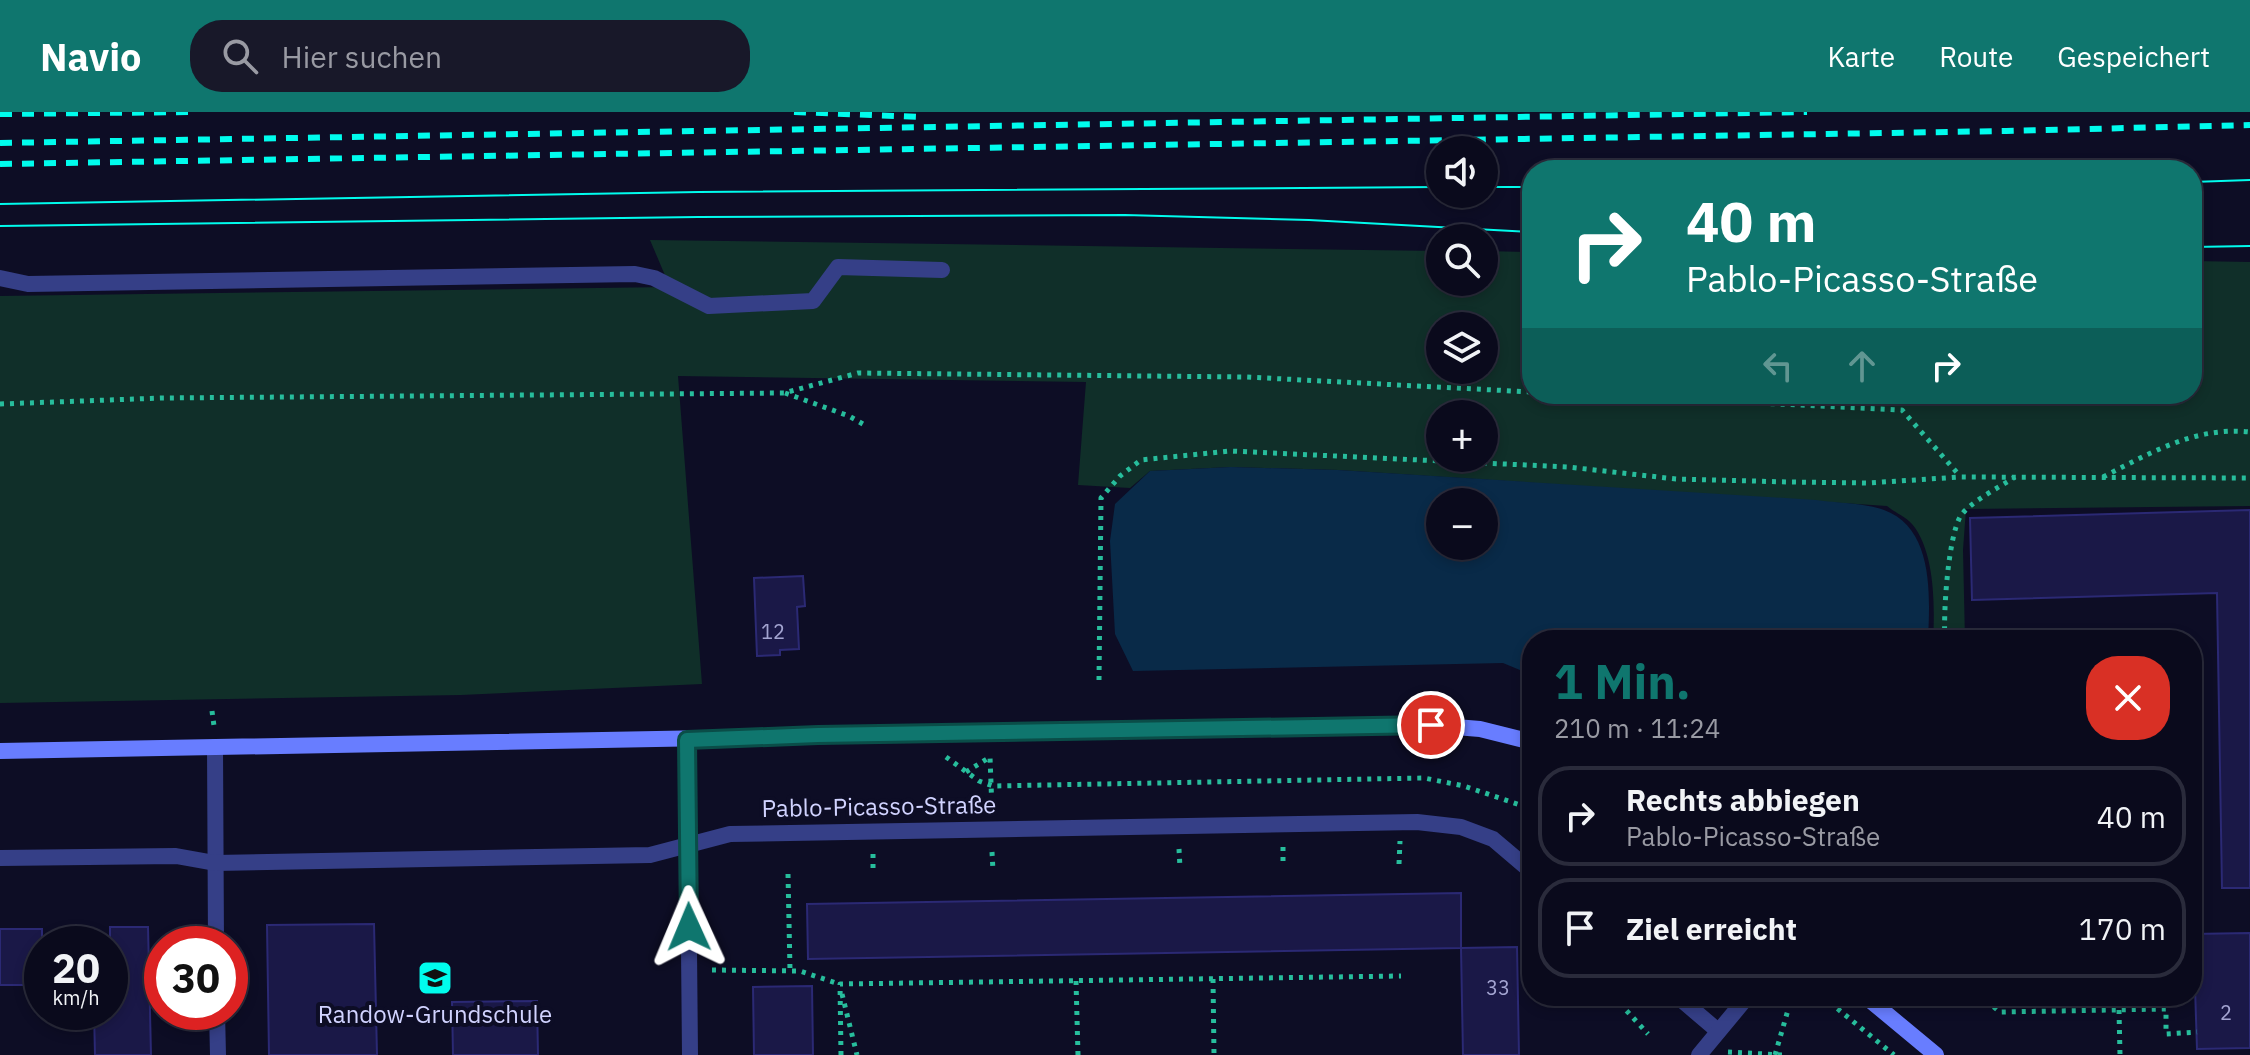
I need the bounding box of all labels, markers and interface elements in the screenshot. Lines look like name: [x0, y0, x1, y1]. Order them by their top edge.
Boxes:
search box: [190, 20, 750, 92]
text: Navio: [40, 32, 142, 81]
icon: search: [218, 34, 262, 78]
text: Hier suchen: [282, 37, 442, 76]
text: Karte: [1827, 38, 1895, 75]
text: Route: [1939, 38, 2013, 75]
text: Gespeichert: [2057, 38, 2210, 75]
map controls: [1426, 136, 1498, 560]
button: sound: [1426, 136, 1498, 208]
text: 40 m: [1686, 185, 1816, 257]
icon: right: [1554, 192, 1658, 296]
button: search: [1426, 224, 1498, 296]
text: Pablo-Picasso-Straße: [1686, 255, 2038, 302]
button: layers: [1426, 312, 1498, 384]
icon: left: [1756, 344, 1800, 388]
icon: ahead: [1840, 344, 1884, 388]
icon: right: [1924, 344, 1968, 388]
button: +: [1426, 400, 1498, 472]
button: −: [1426, 488, 1498, 560]
house number: 12: [761, 618, 785, 645]
text: 1 Min.: [1554, 650, 1691, 712]
button: close: [2086, 656, 2170, 740]
pin: [1397, 691, 1465, 759]
icon: arrive: [1409, 703, 1453, 747]
text: 210 m · 11:24: [1554, 711, 1720, 745]
text: Rechts abbiegen: [1626, 780, 1860, 819]
street label: Pablo-Picasso-Straße: [761, 788, 997, 824]
icon: right: [1558, 794, 1602, 838]
text: 40 m: [2097, 797, 2166, 836]
text: Pablo-Picasso-Straße: [1626, 819, 1880, 853]
position arrow: [647, 885, 731, 969]
icon: arrive: [1558, 906, 1602, 950]
text: Ziel erreicht: [1626, 909, 1797, 948]
text: 170 m: [2079, 909, 2166, 948]
speed limit sign: 30: [144, 926, 248, 1030]
text: 20: [52, 942, 100, 994]
school or university icon: Randow-Grundschule: [416, 959, 454, 997]
house number: 33: [1486, 974, 1510, 1001]
text: km/h: [52, 984, 100, 1011]
place label: Randow-Grundschule: [318, 998, 552, 1030]
house number: 2: [2220, 999, 2232, 1026]

